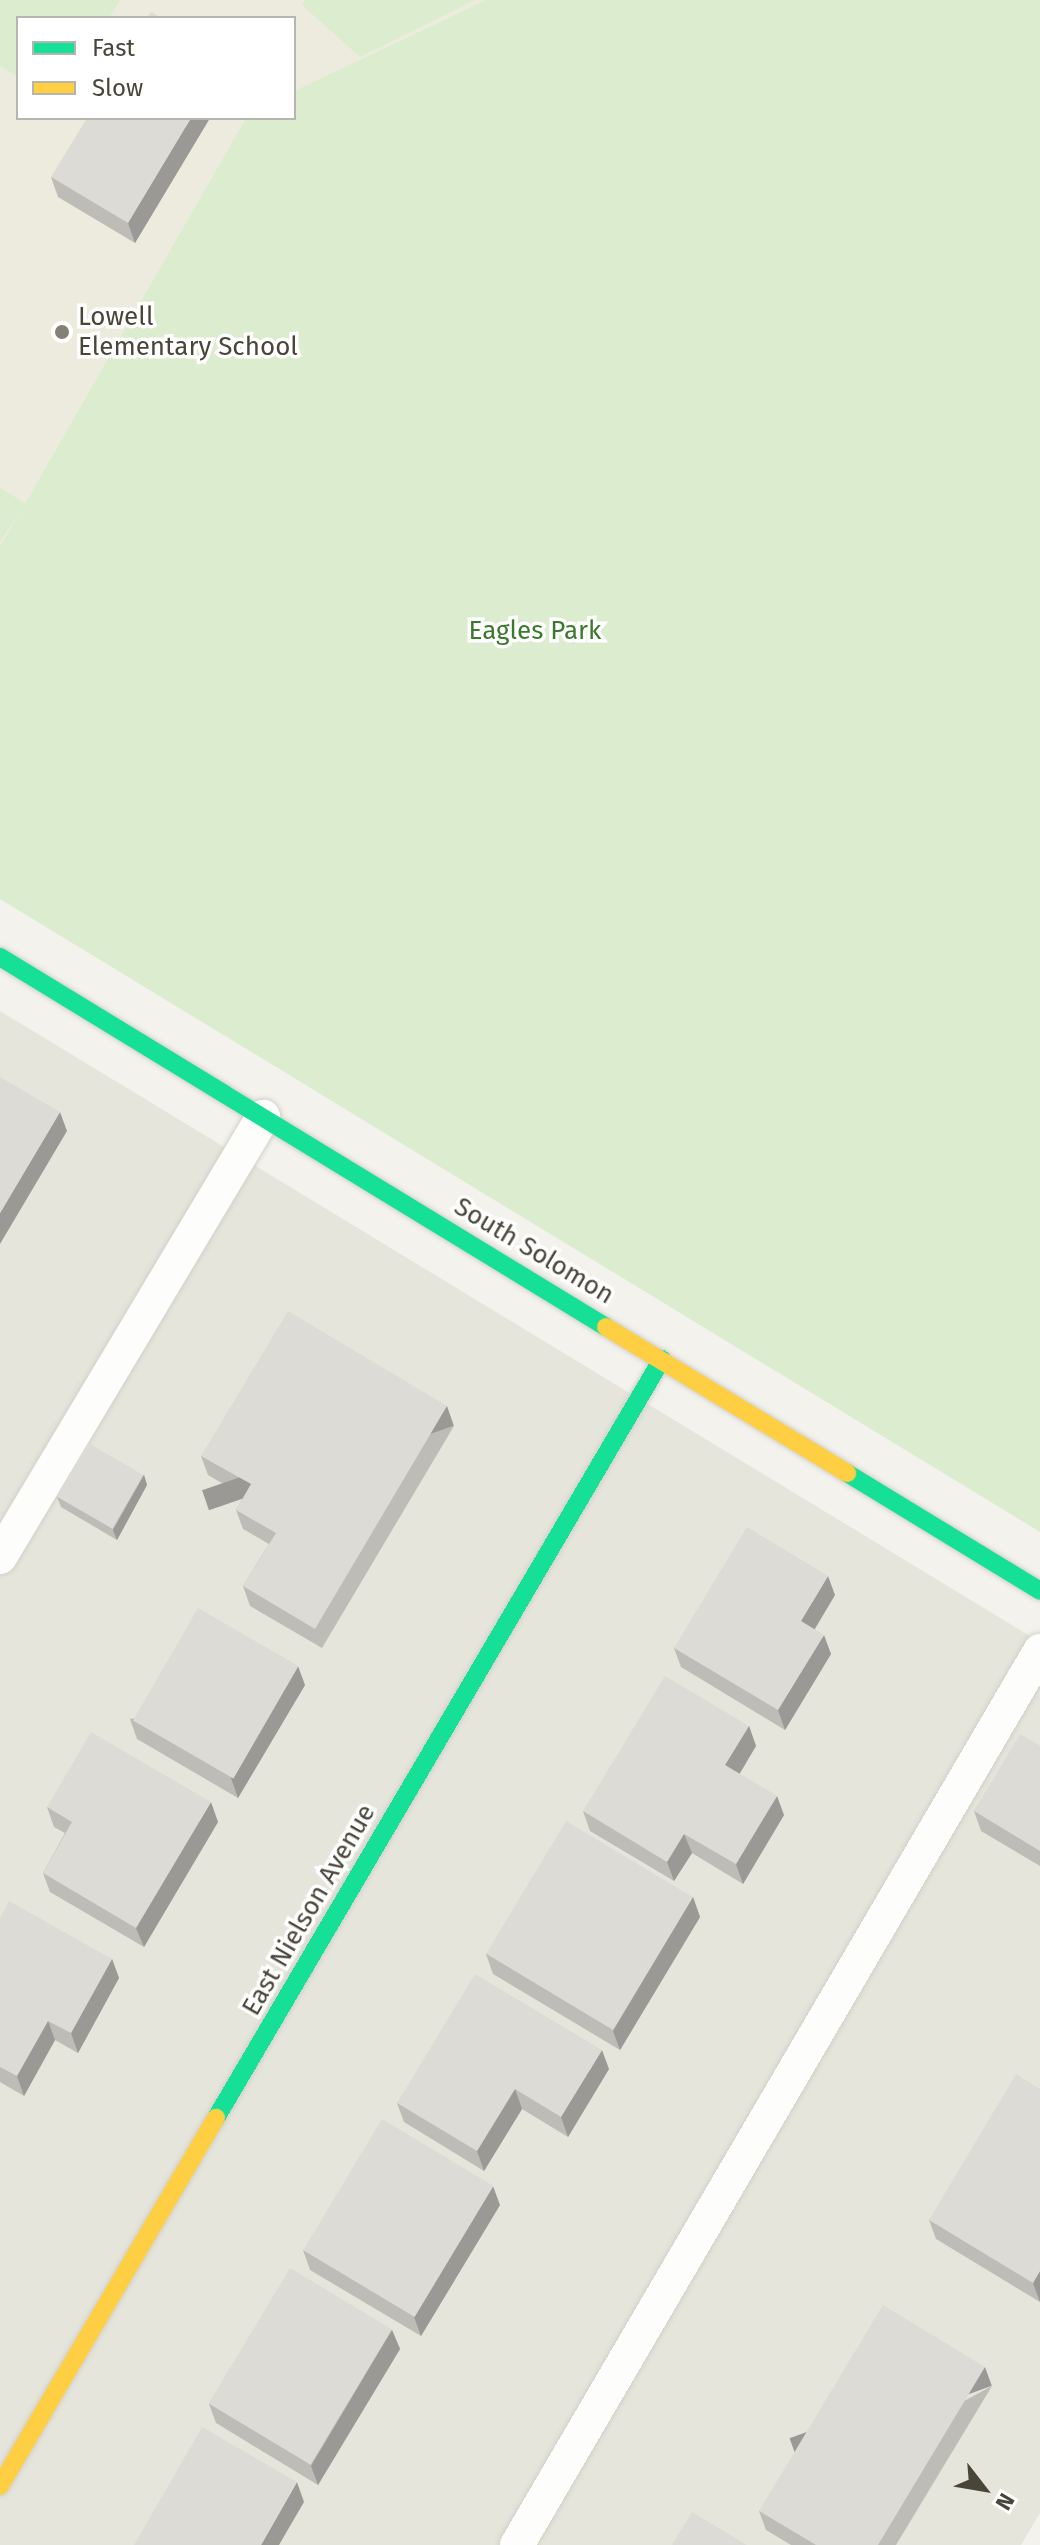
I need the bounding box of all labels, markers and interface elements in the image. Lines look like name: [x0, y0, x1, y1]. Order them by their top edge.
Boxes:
legend: [16, 16, 296, 120]
text: Fast: [92, 34, 135, 62]
text: Slow: [92, 74, 143, 102]
place label: Lowell Elementary School: [78, 301, 298, 362]
marker: Lowell Elementary School: [53, 323, 71, 341]
park label: Eagles Park: [469, 615, 601, 647]
street label: South Solomon: [449, 1191, 619, 1311]
street label: East Nielson Avenue: [236, 1799, 382, 2021]
north arrow: [944, 2449, 1024, 2529]
text: N: [990, 2488, 1020, 2515]

